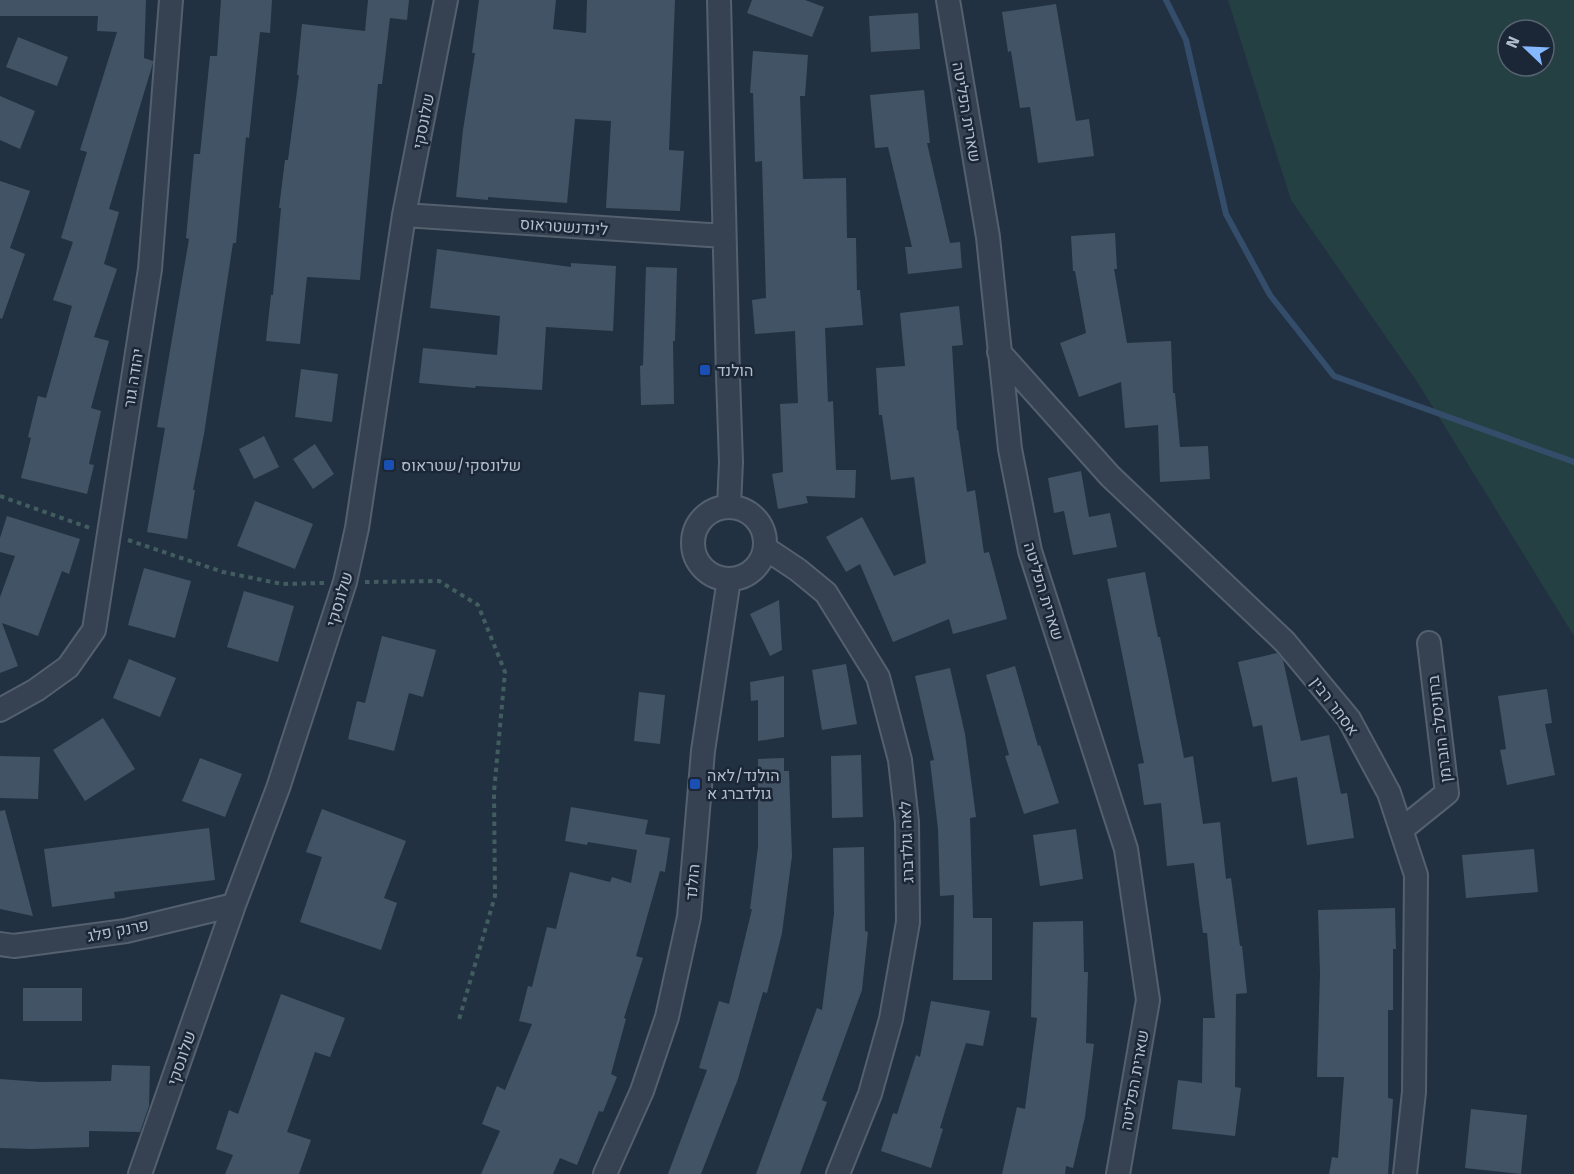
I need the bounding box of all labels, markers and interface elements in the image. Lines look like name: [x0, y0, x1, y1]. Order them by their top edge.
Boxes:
north arrow: [1496, 18, 1556, 78]
text: N: [1502, 34, 1523, 51]
street label: שארית הפליטה: [948, 60, 985, 164]
street label: שלונסקי: [409, 92, 438, 151]
street label: לינדנשטראוס: [519, 214, 609, 239]
street label: יהודה גור: [119, 347, 148, 409]
place label: הולנד: [717, 361, 753, 380]
marker: הולנד: [698, 363, 712, 377]
place label: שלונסקי/שטראוס: [401, 456, 521, 475]
marker: שלונסקי/שטראוס: [382, 458, 396, 472]
street label: שארית הפליטה: [1020, 540, 1067, 643]
street label: שלונסקי: [322, 569, 357, 629]
street label: אסתר רבין: [1306, 673, 1363, 739]
street label: ברוניסלב הוברמן: [1423, 674, 1455, 784]
place label: הולנד/לאה גולדברג א: [707, 766, 780, 803]
marker: הולנד/לאה גולדברג א: [688, 777, 702, 791]
street label: לאה גולדברג: [896, 801, 917, 883]
street label: הולנד: [681, 863, 704, 901]
street label: פרנק פלג: [86, 915, 150, 946]
street label: שלונסקי: [163, 1028, 200, 1088]
street label: שארית הפליטה: [1116, 1028, 1153, 1132]

